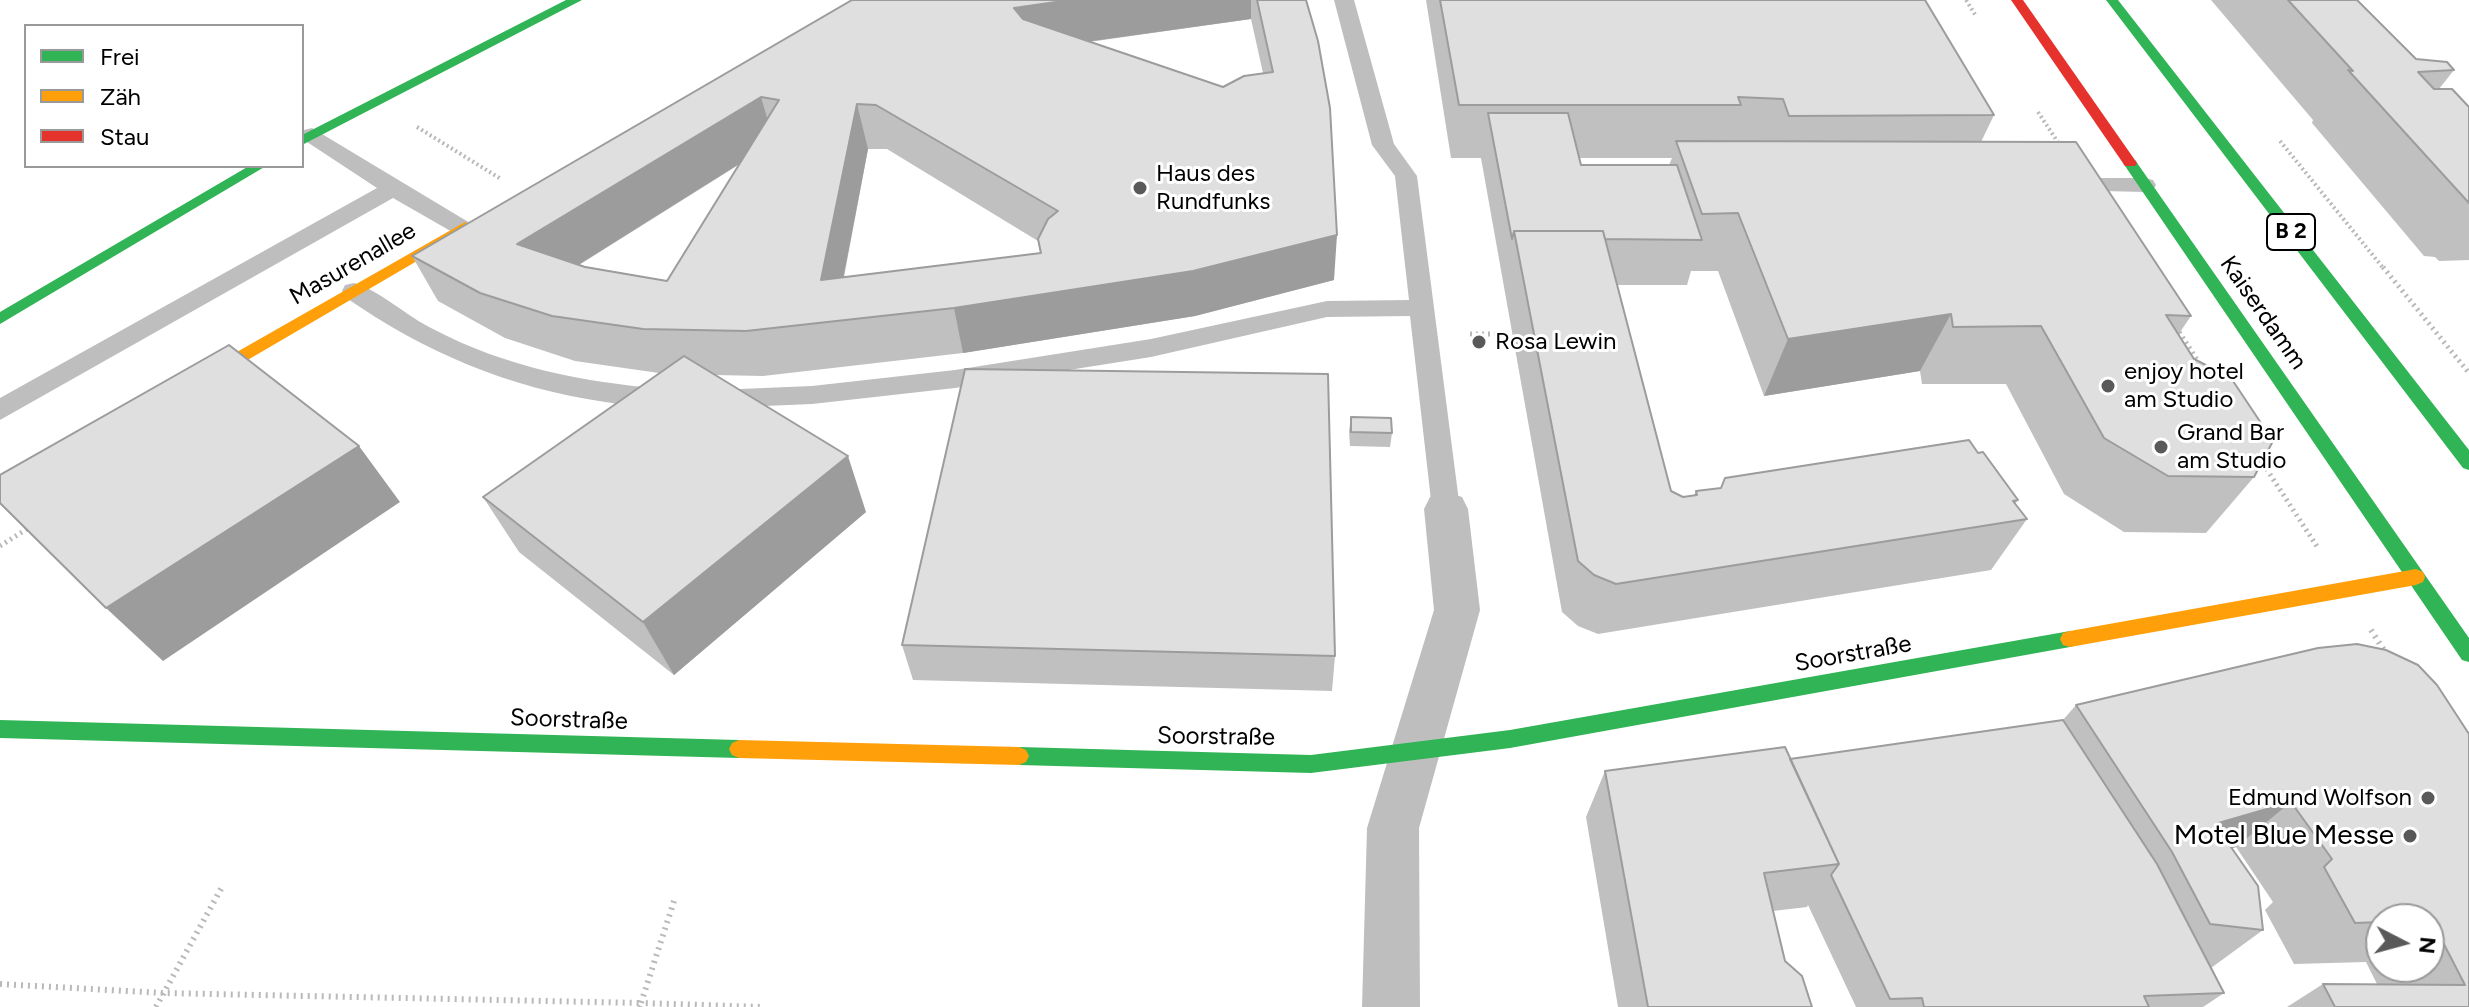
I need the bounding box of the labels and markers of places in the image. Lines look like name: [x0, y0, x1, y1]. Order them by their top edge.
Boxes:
place label: Haus des Rundfunks: [1156, 160, 1270, 216]
marker: Haus des Rundfunks: [1131, 179, 1149, 197]
place label: Rosa Lewin: [1495, 328, 1616, 356]
marker: Rosa Lewin: [1470, 333, 1488, 351]
place label: enjoy hotel am Studio: [2124, 358, 2244, 414]
marker: enjoy hotel am Studio: [2099, 377, 2117, 395]
place label: Grand Bar am Studio: [2177, 419, 2286, 475]
marker: Grand Bar am Studio: [2152, 438, 2170, 456]
place label: Edmund Wolfson: [2228, 784, 2412, 812]
marker: Edmund Wolfson: [2419, 789, 2437, 807]
place label: Motel Blue Messe: [2174, 819, 2394, 853]
marker: Motel Blue Messe: [2401, 827, 2419, 845]

